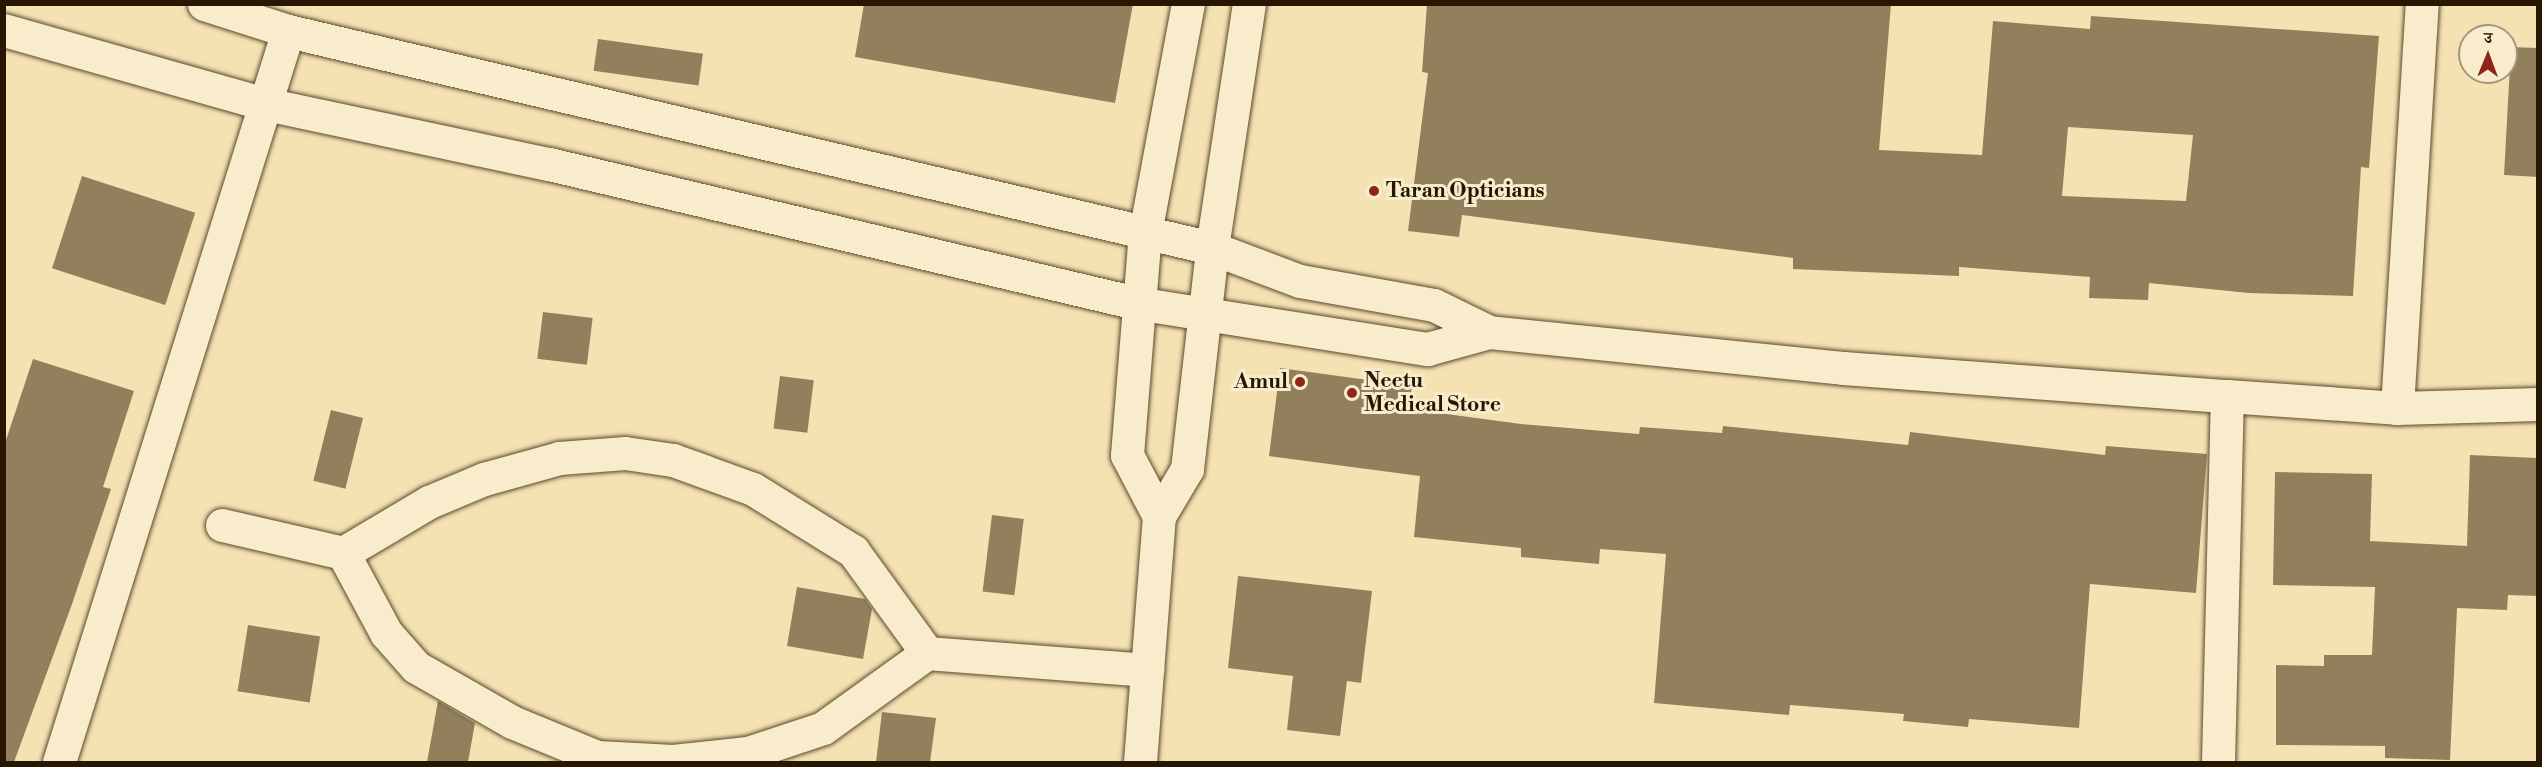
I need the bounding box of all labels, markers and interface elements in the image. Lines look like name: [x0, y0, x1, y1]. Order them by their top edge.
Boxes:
north arrow: [2458, 24, 2518, 84]
text: उ: [2484, 28, 2493, 48]
place label: Taran Opticians: [1386, 178, 1545, 204]
marker: Taran Opticians: [1367, 184, 1381, 198]
place label: Neetu Medical Store: [1364, 368, 1501, 418]
place label: Amul: [1234, 369, 1288, 395]
marker: Amul: [1293, 375, 1307, 389]
marker: Neetu Medical Store: [1345, 386, 1359, 400]

